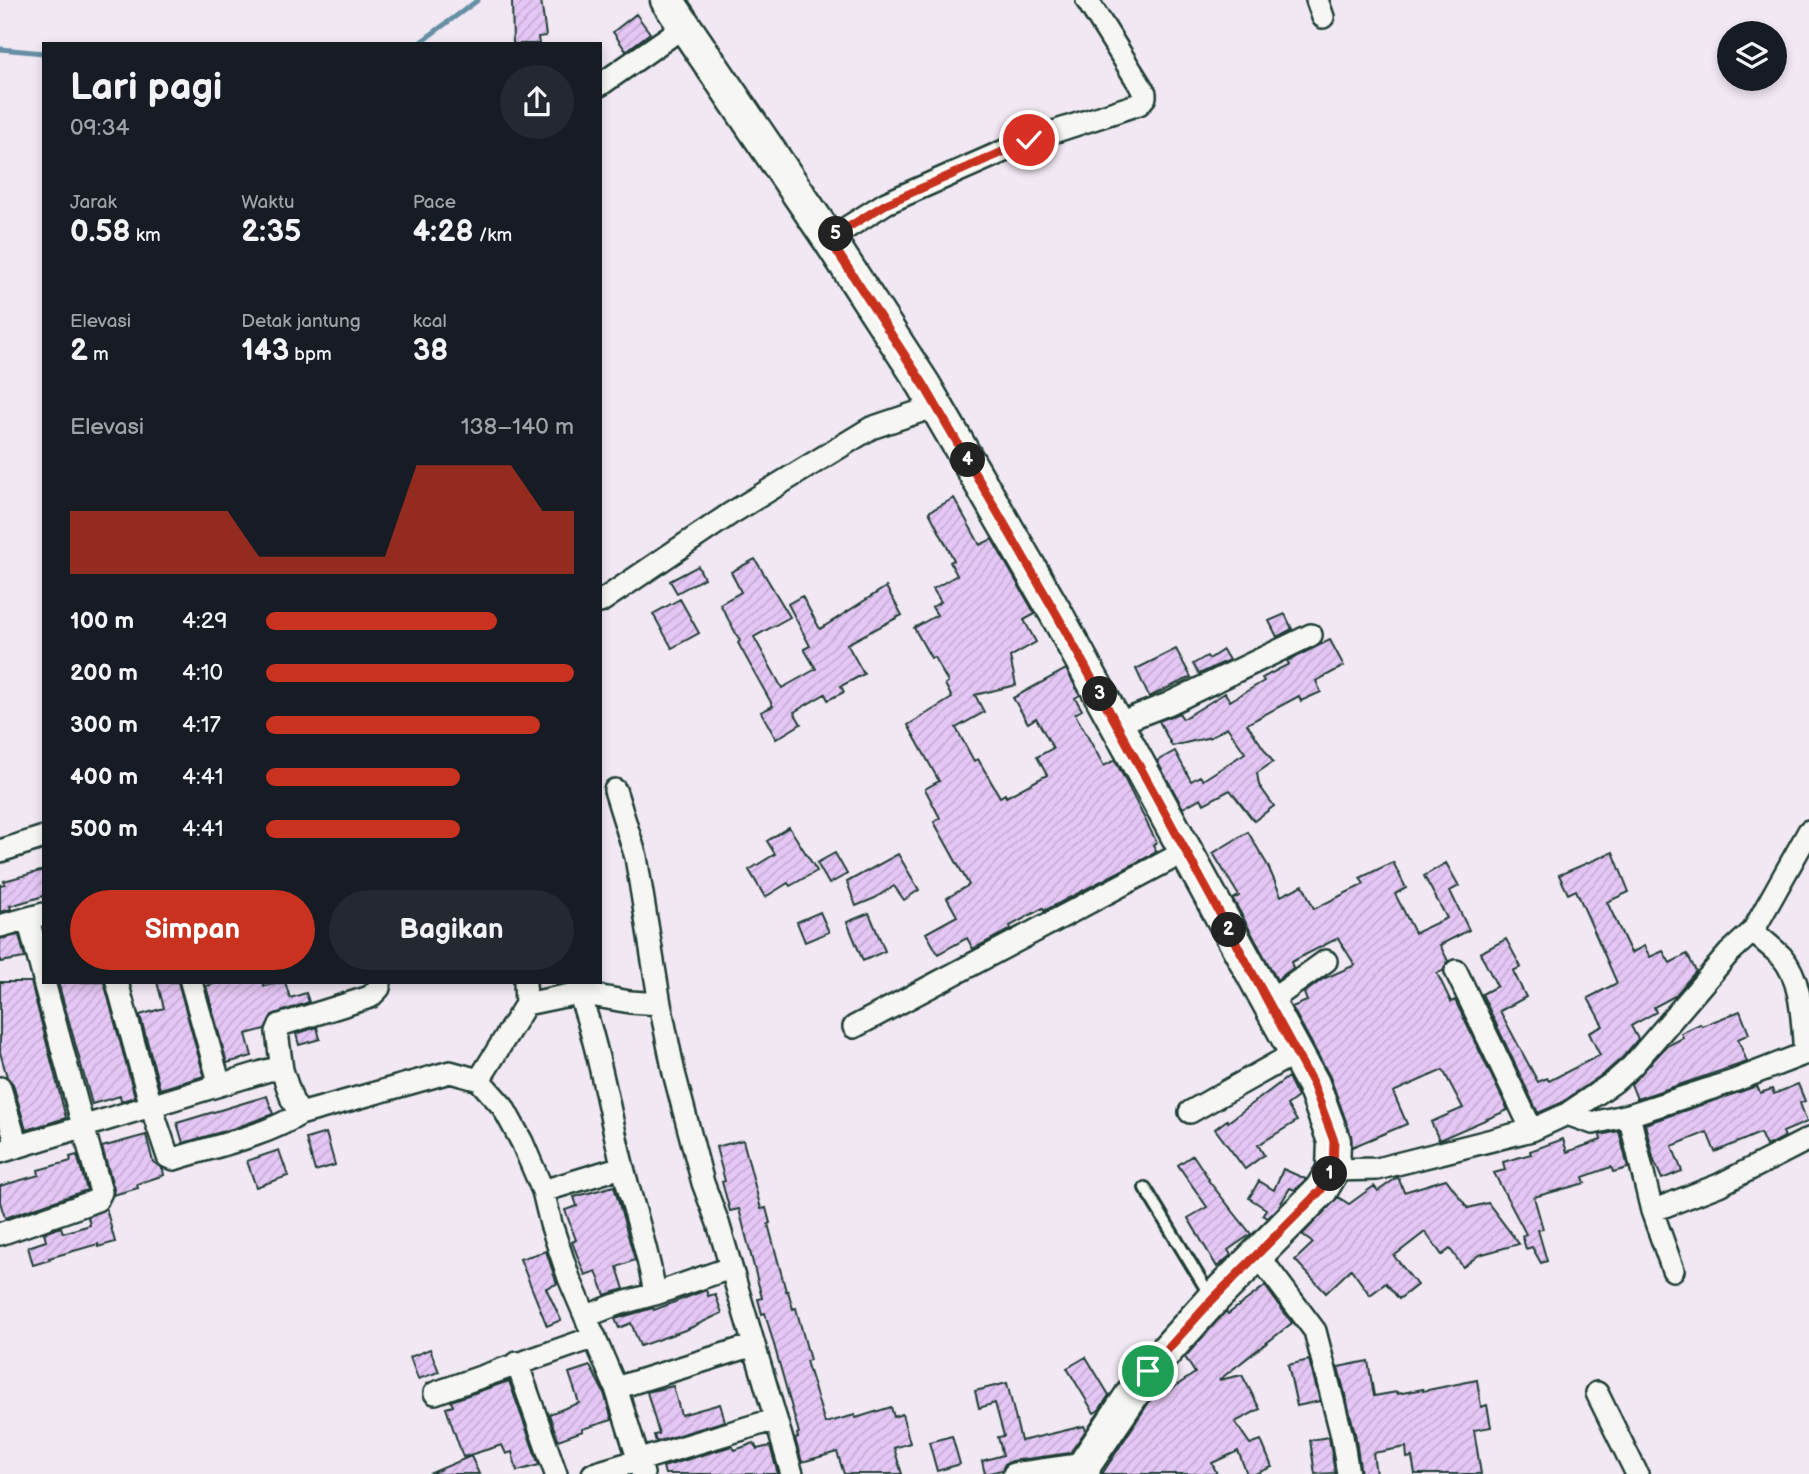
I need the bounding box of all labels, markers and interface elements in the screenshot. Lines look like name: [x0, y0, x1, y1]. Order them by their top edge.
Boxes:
map controls: [1717, 21, 1787, 91]
button: layers: [1717, 21, 1787, 91]
text: Lari pagi: [70, 65, 222, 110]
button: share: [500, 65, 574, 139]
pin: [999, 110, 1059, 170]
text: 09:34: [70, 114, 130, 142]
icon: check: [1010, 121, 1048, 159]
text: Jarak: [70, 191, 117, 214]
text: Waktu: [241, 191, 295, 214]
text: Pace: [413, 191, 456, 214]
text: 0.58: [70, 214, 131, 250]
text: 2:35: [241, 214, 301, 250]
text: 4:28: [413, 214, 474, 250]
pin: 5: [818, 216, 854, 252]
text: 5: [830, 222, 841, 245]
text: km: [131, 224, 161, 247]
text: /km: [474, 224, 512, 247]
text: Elevasi: [70, 310, 131, 333]
text: Detak jantung: [241, 310, 361, 333]
text: kcal: [413, 310, 447, 333]
text: 2: [70, 333, 88, 369]
text: 143: [241, 333, 289, 369]
text: 38: [413, 333, 448, 369]
text: m: [88, 343, 109, 366]
text: bpm: [289, 343, 332, 366]
text: Elevasi: [70, 413, 144, 441]
text: 138–140 m: [461, 413, 574, 441]
pin: 4: [950, 442, 986, 477]
text: 4: [962, 448, 973, 471]
text: 100 m: [70, 607, 134, 635]
text: 4:29: [182, 607, 228, 635]
text: 200 m: [70, 659, 138, 687]
text: 4:10: [182, 659, 223, 687]
pin: 3: [1082, 676, 1118, 712]
text: 3: [1094, 682, 1105, 705]
text: 300 m: [70, 711, 138, 739]
text: 4:17: [182, 711, 221, 739]
text: 400 m: [70, 763, 138, 791]
text: 4:41: [182, 763, 224, 791]
text: 500 m: [70, 815, 138, 843]
text: 4:41: [182, 815, 224, 843]
button: Simpan: [70, 890, 315, 970]
button: Bagikan: [329, 890, 574, 970]
pin: 2: [1212, 912, 1246, 948]
text: 2: [1223, 918, 1234, 941]
pin: 1: [1312, 1156, 1348, 1192]
text: 1: [1326, 1162, 1334, 1185]
pin: [1118, 1341, 1178, 1401]
icon: arrive: [1129, 1352, 1167, 1390]

